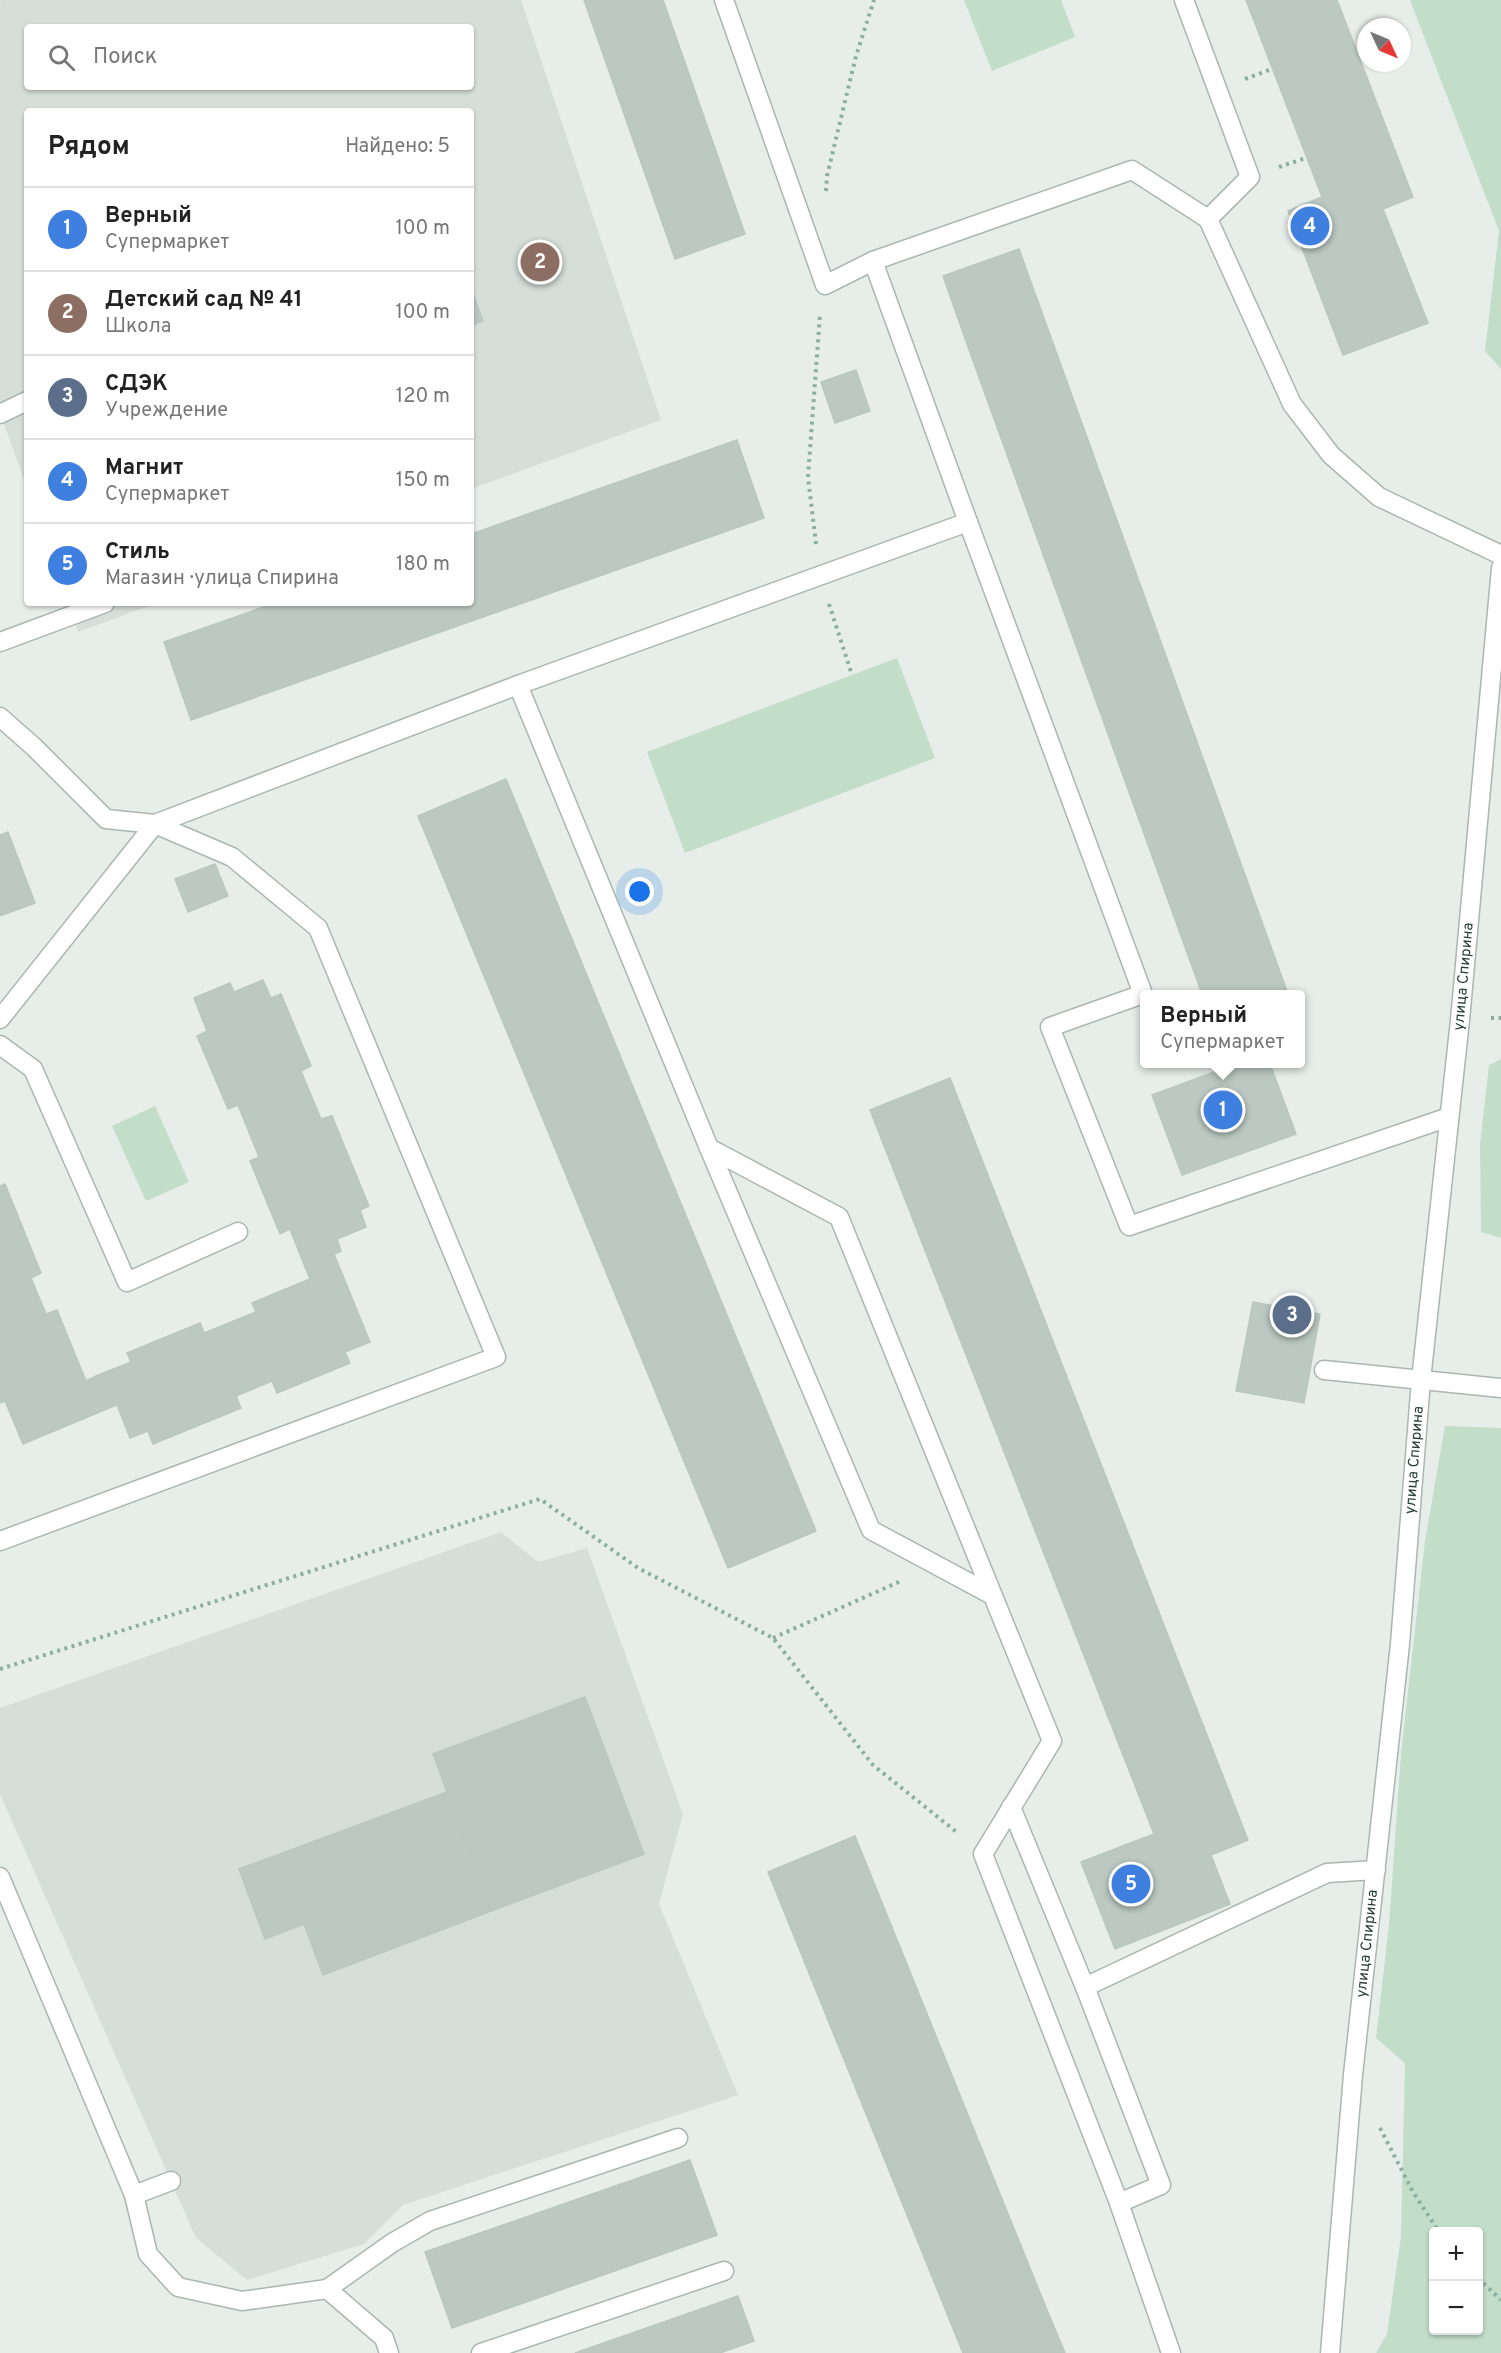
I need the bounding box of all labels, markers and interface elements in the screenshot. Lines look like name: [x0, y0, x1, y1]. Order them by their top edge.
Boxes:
north arrow: [1357, 18, 1411, 72]
search box: [24, 24, 474, 90]
icon: search: [45, 41, 78, 74]
text: Поиск: [93, 44, 157, 71]
text: Рядом: [48, 131, 130, 164]
text: Найдено: 5: [345, 134, 450, 160]
text: Верный: [105, 203, 192, 230]
pin: 4: [1290, 204, 1330, 248]
text: 1: [64, 216, 72, 242]
text: 100 m: [395, 216, 450, 242]
text: Супермаркет: [105, 230, 229, 256]
pin: 2: [520, 240, 560, 284]
text: Детский сад № 41: [105, 287, 302, 314]
text: 2: [61, 300, 74, 326]
text: 100 m: [395, 300, 450, 326]
text: Школа: [105, 314, 171, 340]
text: СДЭК: [105, 371, 168, 398]
text: 3: [62, 384, 74, 410]
text: 120 m: [396, 384, 450, 410]
text: Учреждение: [105, 398, 228, 424]
text: Магнит: [105, 455, 183, 482]
text: 4: [61, 468, 74, 494]
text: 150 m: [396, 468, 450, 494]
text: Супермаркет: [105, 482, 229, 508]
text: Стиль: [105, 539, 170, 566]
text: 5: [61, 552, 74, 578]
text: 180 m: [396, 552, 450, 578]
text: Магазин · улица Спирина: [105, 566, 339, 592]
your location: [625, 877, 654, 906]
street label: улица Спирина: [1449, 922, 1478, 1032]
popup: [1140, 990, 1305, 1068]
text: Верный: [1160, 1003, 1247, 1030]
text: Супермаркет: [1160, 1030, 1285, 1056]
pin: 1: [1204, 1088, 1242, 1132]
pin: 3: [1272, 1292, 1312, 1338]
street label: улица Спирина: [1401, 1405, 1428, 1515]
pin: 5: [1112, 1862, 1150, 1906]
street label: улица Спирина: [1352, 1889, 1383, 1999]
map controls: [1429, 2227, 1483, 2335]
button: +: [1429, 2227, 1483, 2281]
button: −: [1429, 2281, 1483, 2335]

